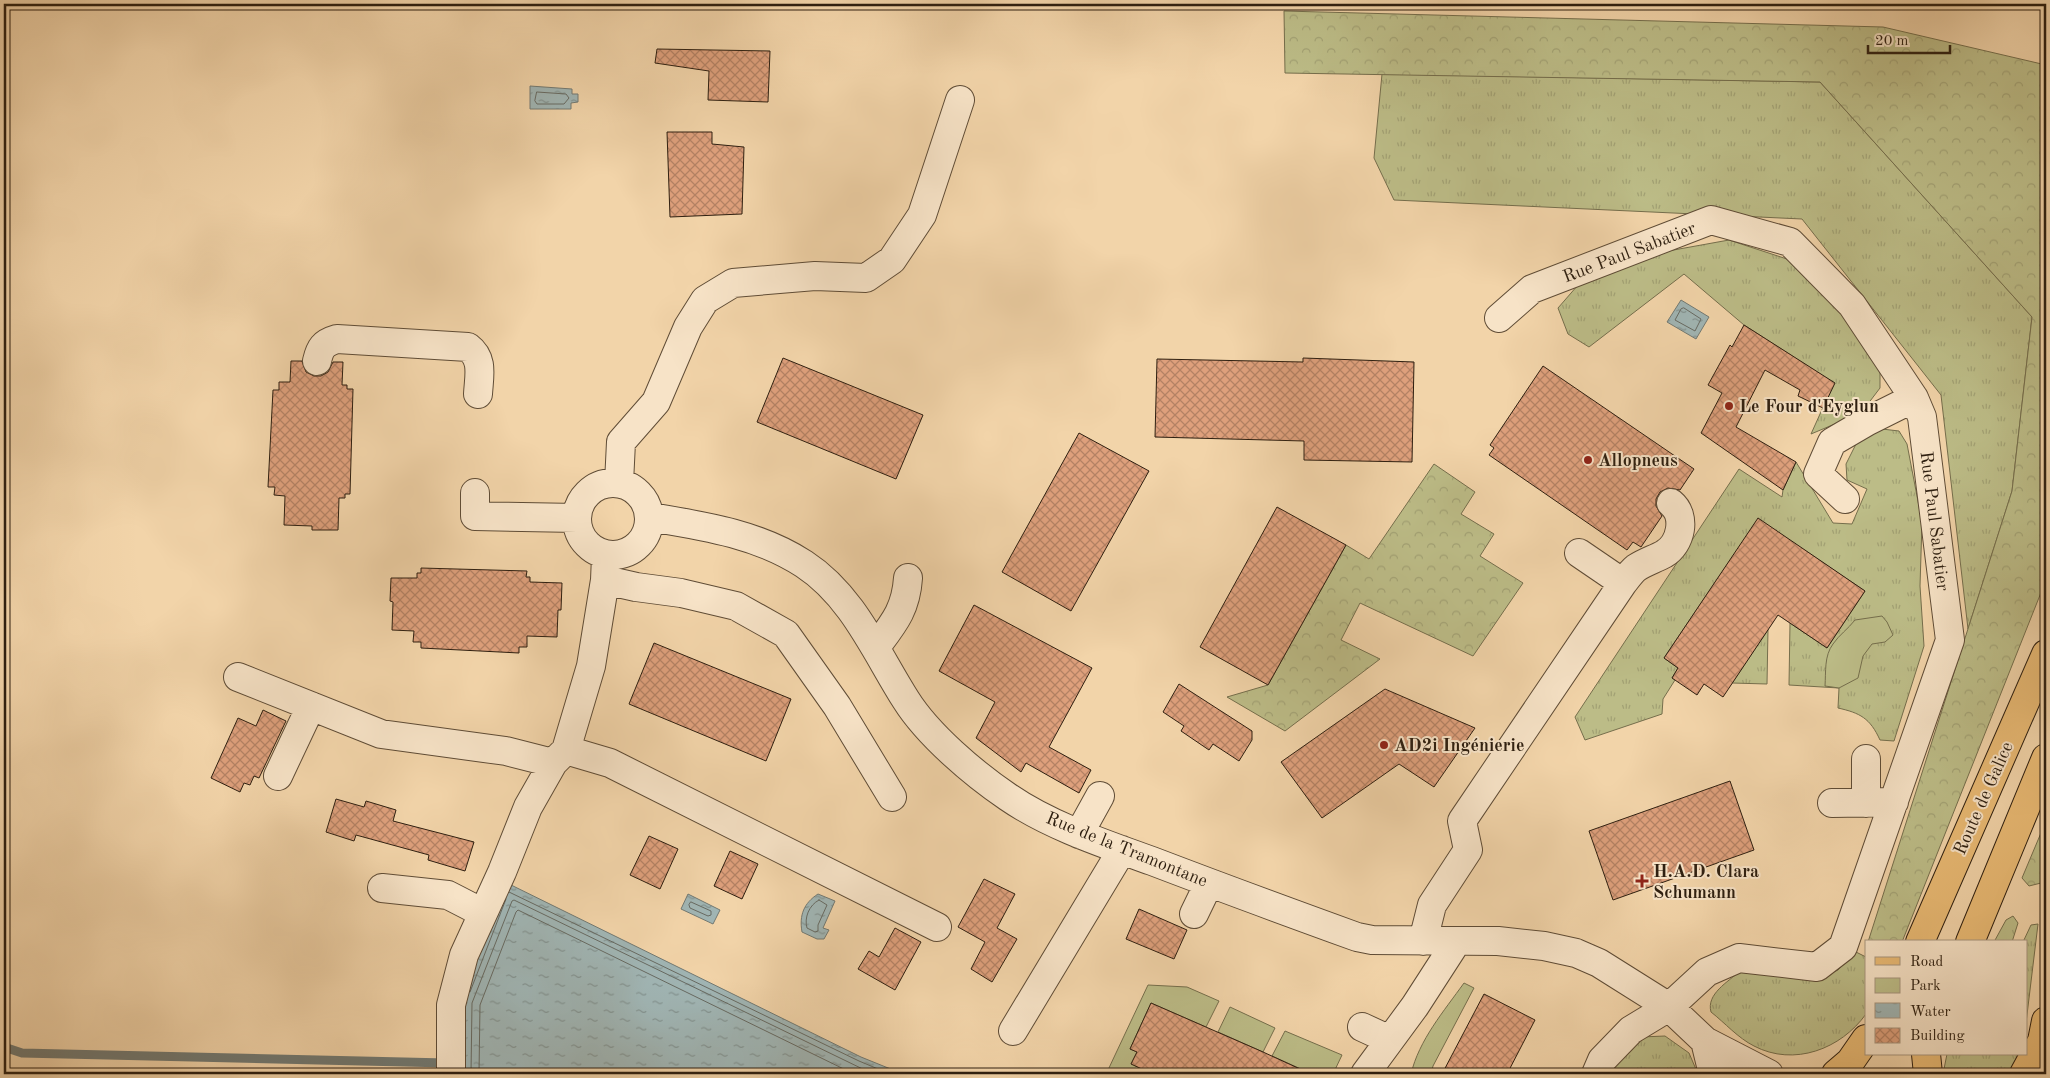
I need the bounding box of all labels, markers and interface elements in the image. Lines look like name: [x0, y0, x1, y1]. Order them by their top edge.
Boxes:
scale bar: [1868, 22, 1950, 54]
text: 20 m: [1875, 34, 1909, 49]
street label: Rue Paul Sabatier: [1560, 219, 1699, 287]
place label: Le Four d'Eyglun: [1739, 398, 1879, 416]
marker: Le Four d'Eyglun: [1723, 400, 1735, 412]
street label: Rue Paul Sabatier: [1917, 450, 1952, 593]
place label: Allopneus: [1598, 452, 1678, 470]
marker: Allopneus: [1582, 454, 1594, 466]
place label: AD2i Ingénierie: [1394, 737, 1524, 755]
marker: AD2i Ingénierie: [1378, 739, 1390, 751]
street label: Route de Galice: [1951, 739, 2017, 858]
street label: Rue de la Tramontane: [1043, 809, 1210, 891]
place label: H.A.D. Clara Schumann: [1653, 863, 1759, 902]
marker: H.A.D. Clara Schumann: [1635, 874, 1649, 888]
legend: [1865, 940, 2028, 1056]
text: Road: [1910, 955, 1944, 970]
text: Park: [1910, 979, 1941, 994]
text: Water: [1910, 1005, 1951, 1020]
text: Building: [1910, 1029, 1965, 1044]

